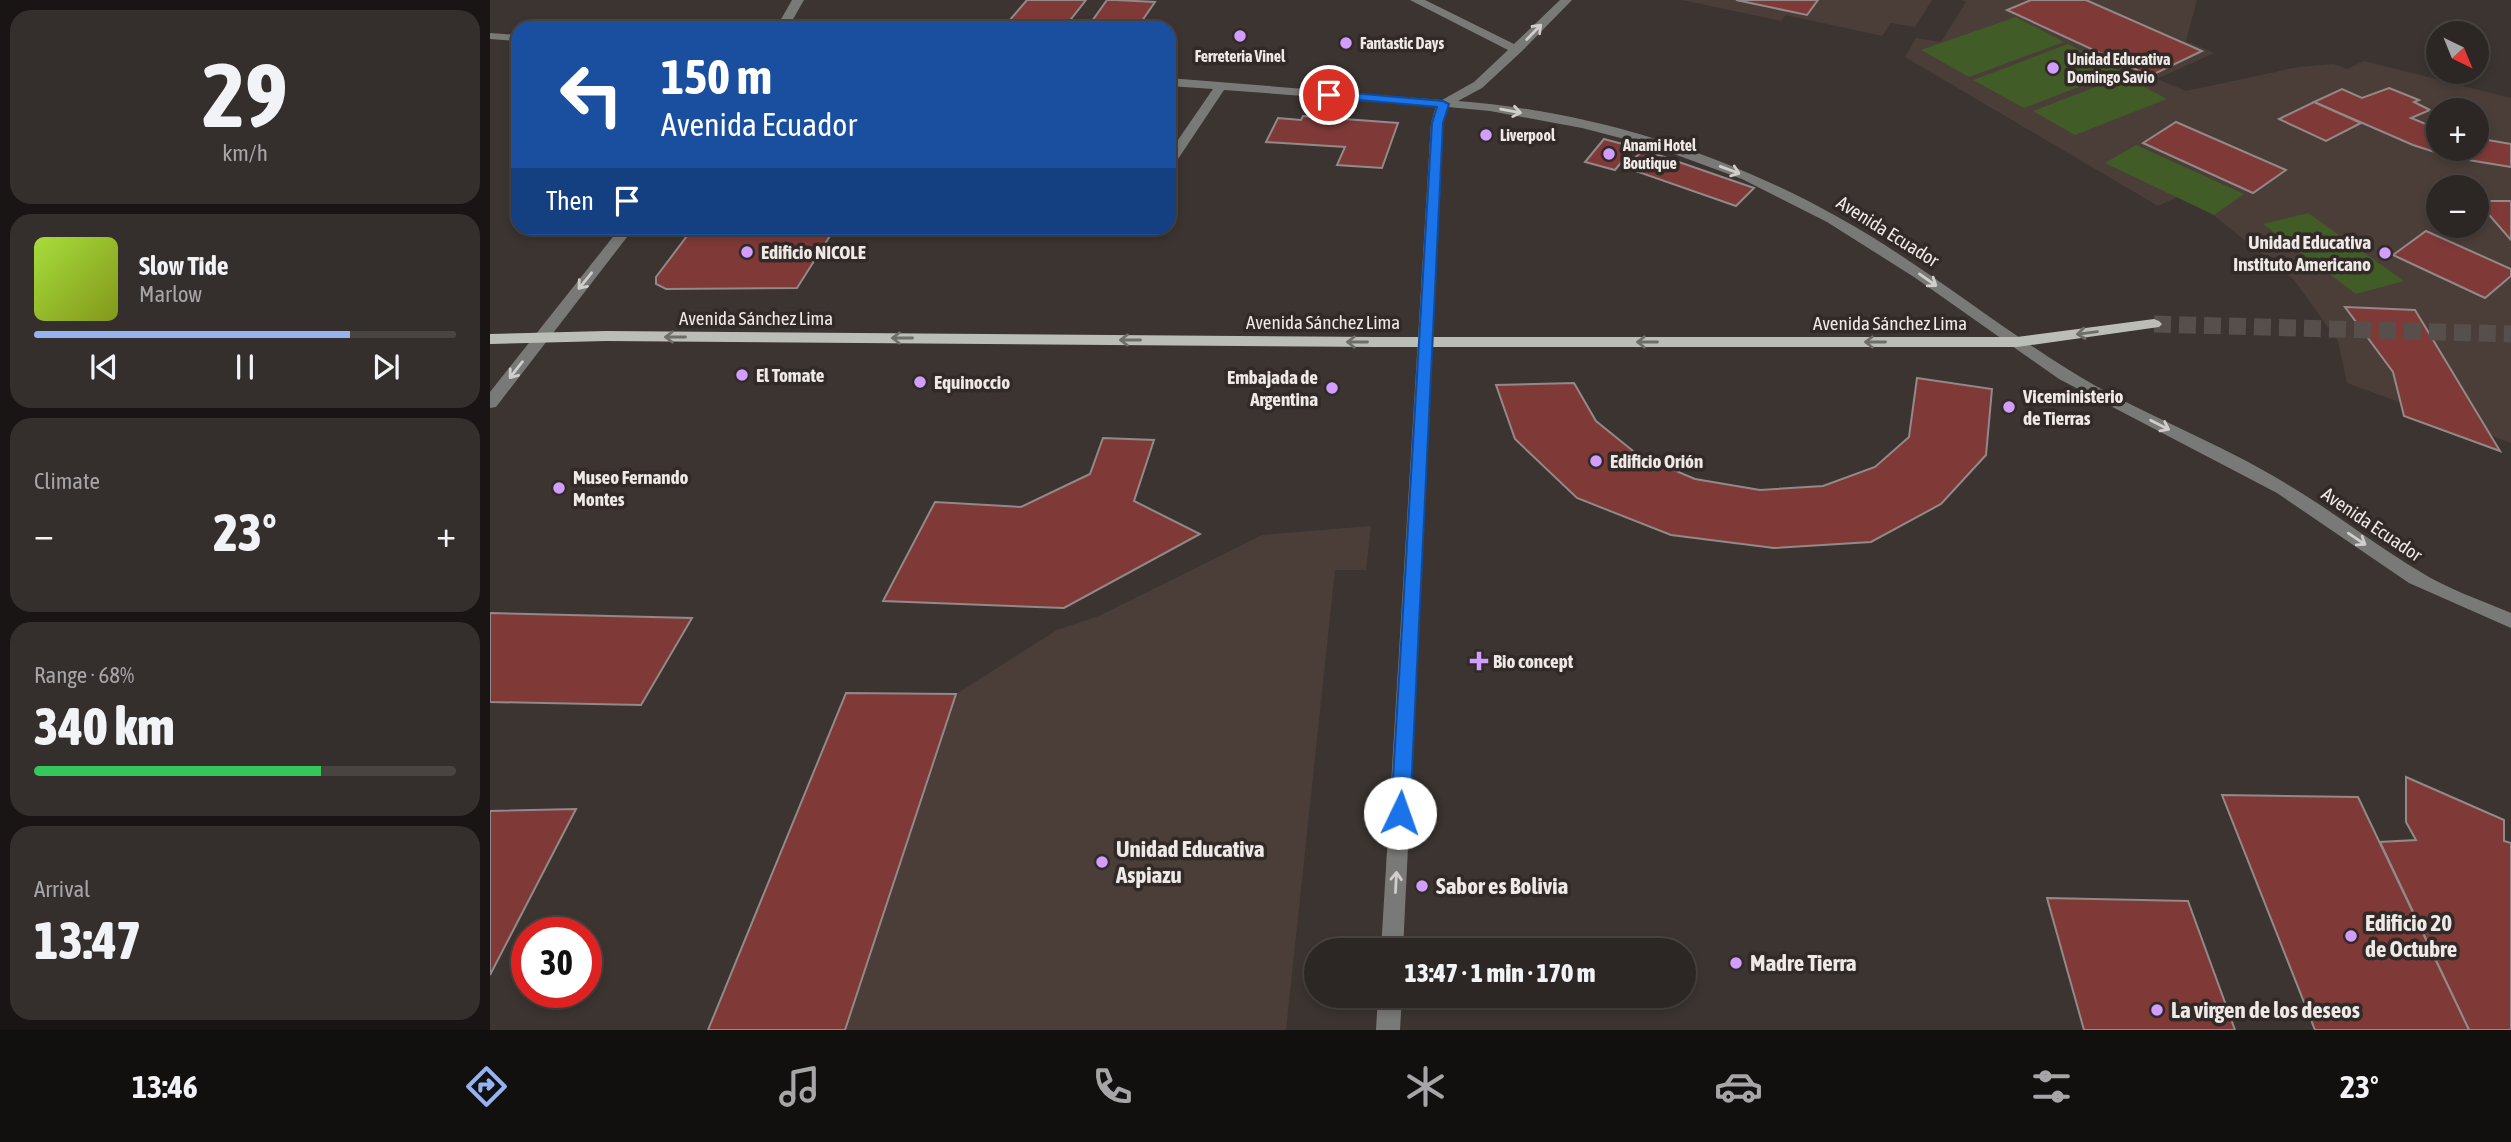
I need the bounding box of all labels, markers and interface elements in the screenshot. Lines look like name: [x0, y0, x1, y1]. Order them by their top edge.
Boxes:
north arrow: [2426, 21, 2488, 84]
map controls: [2426, 21, 2489, 238]
one-way arrow: [1526, 24, 1543, 41]
marker: Ferreteria Vinel: [1232, 28, 1248, 44]
place label: Fantastic Days: [1360, 34, 1444, 52]
marker: Fantastic Days: [1338, 35, 1354, 51]
text: 29: [202, 42, 288, 146]
place label: Ferreteria Vinel: [1195, 47, 1286, 65]
text: 150 m: [661, 48, 772, 104]
icon: left: [546, 49, 637, 140]
place label: Unidad Educativa Domingo Savio: [2067, 50, 2170, 86]
marker: Unidad Educativa Domingo Savio: [2045, 60, 2061, 76]
pin: [1299, 65, 1359, 125]
icon: arrive: [1310, 76, 1348, 114]
button: +: [2426, 98, 2489, 161]
one-way arrow: [1499, 105, 1522, 118]
text: Avenida Ecuador: [661, 106, 857, 143]
place label: Liverpool: [1500, 126, 1556, 144]
marker: Liverpool: [1478, 127, 1494, 143]
place label: Anami Hotel Boutique: [1622, 136, 1697, 172]
text: km/h: [222, 140, 268, 166]
marker: Anami Hotel Boutique: [1601, 146, 1617, 162]
one-way arrow: [1719, 164, 1741, 177]
button: −: [2426, 175, 2489, 238]
icon: arrive: [608, 182, 646, 220]
text: Then: [546, 186, 594, 216]
street label: Avenida Ecuador: [1833, 191, 1943, 271]
place label: Unidad Educativa Instituto Americano: [2233, 231, 2371, 275]
place label: Edificio NICOLE: [761, 241, 866, 263]
marker: Edificio NICOLE: [739, 244, 755, 260]
marker: Unidad Educativa Instituto Americano: [2377, 245, 2393, 261]
text: Slow Tide: [139, 251, 229, 281]
one-way arrow: [577, 271, 592, 289]
one-way arrow: [1918, 273, 1937, 287]
text: Marlow: [139, 281, 202, 307]
street label: Avenida Sánchez Lima: [679, 307, 833, 329]
street label: Avenida Sánchez Lima: [1246, 311, 1400, 333]
street label: Avenida Sánchez Lima: [1813, 312, 1967, 334]
one-way arrow: [2076, 326, 2099, 339]
one-way arrow: [663, 330, 686, 343]
one-way arrow: [891, 331, 914, 345]
one-way arrow: [1118, 333, 1141, 347]
one-way arrow: [1346, 335, 1369, 349]
one-way arrow: [1636, 335, 1659, 349]
one-way arrow: [1864, 335, 1887, 349]
icon: previous: [85, 348, 123, 386]
icon: pause: [226, 348, 264, 386]
icon: next: [367, 348, 405, 386]
one-way arrow: [508, 360, 523, 379]
place label: El Tomate: [756, 364, 825, 386]
place label: Embajada de Argentina: [1227, 366, 1318, 410]
marker: El Tomate: [734, 367, 750, 383]
place label: Equinoccio: [934, 371, 1010, 393]
marker: Equinoccio: [912, 374, 928, 390]
marker: Embajada de Argentina: [1324, 380, 1340, 396]
place label: Viceministerio de Tierras: [2022, 385, 2124, 429]
marker: Viceministerio de Tierras: [2001, 399, 2017, 415]
one-way arrow: [2149, 419, 2170, 432]
place label: Edificio Orión: [1610, 450, 1703, 472]
marker: Edificio Orión: [1588, 453, 1604, 469]
place label: Museo Fernando Montes: [573, 466, 688, 510]
text: Climate: [34, 468, 100, 494]
marker: Museo Fernando Montes: [551, 480, 567, 496]
street label: Avenida Ecuador: [2318, 482, 2427, 566]
text: 23°: [213, 502, 277, 562]
text: −: [34, 512, 54, 555]
text: +: [436, 512, 456, 555]
one-way arrow: [2347, 532, 2366, 546]
place label: Bio concept: [1493, 650, 1574, 672]
marker: Bio concept: [1471, 653, 1487, 669]
text: Range · 68%: [34, 662, 134, 688]
text: 340 km: [34, 696, 175, 756]
position arrow: [1363, 776, 1437, 850]
place label: Unidad Educativa Aspiazu: [1115, 836, 1265, 888]
marker: Unidad Educativa Aspiazu: [1094, 854, 1110, 870]
one-way arrow: [1390, 871, 1403, 894]
place label: Sabor es Bolivia: [1436, 873, 1569, 899]
text: Arrival: [34, 876, 90, 902]
marker: Sabor es Bolivia: [1414, 878, 1430, 894]
text: 13:47: [34, 910, 141, 970]
place label: Edificio 20 de Octubre: [2365, 910, 2457, 962]
speed limit sign: 30: [511, 917, 602, 1008]
marker: Edificio 20 de Octubre: [2343, 928, 2359, 944]
place label: Madre Tierra: [1750, 950, 1857, 976]
marker: Madre Tierra: [1728, 955, 1744, 971]
text: 13:47 · 1 min · 170 m: [1405, 958, 1595, 988]
place label: La virgen de los deseos: [2171, 997, 2360, 1023]
marker: La virgen de los deseos: [2149, 1002, 2165, 1018]
icon: directions: [462, 1062, 511, 1111]
icon: music: [775, 1062, 824, 1111]
icon: phone: [1088, 1062, 1137, 1111]
icon: climate: [1401, 1062, 1450, 1111]
icon: car: [1714, 1062, 1763, 1111]
icon: filters: [2027, 1062, 2076, 1111]
text: 13:46: [132, 1068, 198, 1105]
text: 23°: [2340, 1068, 2379, 1105]

